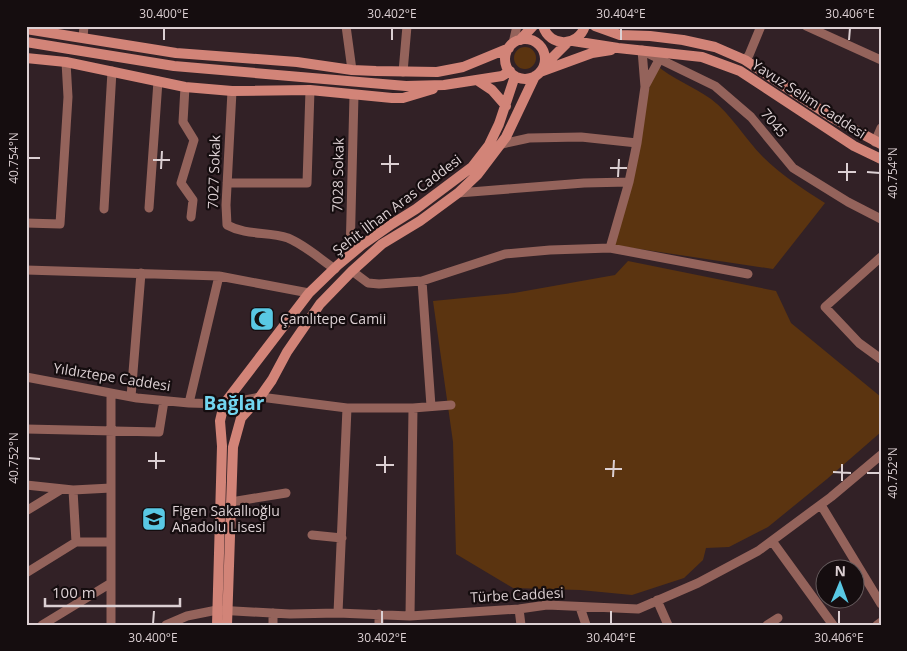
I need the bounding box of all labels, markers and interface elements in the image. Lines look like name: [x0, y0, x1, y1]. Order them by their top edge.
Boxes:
text: 30.400°E: [139, 5, 189, 22]
text: 30.402°E: [367, 5, 417, 22]
text: 30.404°E: [596, 5, 646, 22]
text: 30.406°E: [825, 5, 875, 22]
street label: Yavuz Selim Caddesi: [749, 55, 870, 143]
street label: 7045: [757, 104, 792, 141]
text: 40.754°N: [5, 132, 22, 184]
street label: 7027 Sokak: [203, 134, 224, 209]
street label: 7028 Sokak: [327, 137, 348, 212]
text: 40.754°N: [884, 147, 901, 199]
street label: Şehit İlhan Aras Caddesi: [328, 150, 465, 259]
mosque icon: Çamlıtepe Camii: [249, 306, 275, 332]
place label: Çamlıtepe Camii: [280, 309, 386, 328]
street label: Yıldıztepe Caddesi: [52, 358, 172, 395]
district label: Bağlar: [204, 390, 265, 416]
text: 40.752°N: [5, 432, 22, 484]
text: 40.752°N: [884, 447, 901, 499]
place label: Figen Sakallıoğlu Anadolu Lisesi: [172, 501, 280, 536]
school or university icon: Figen Sakallıoğlu Anadolu Lisesi: [141, 506, 167, 532]
north arrow: [814, 558, 864, 608]
text: N: [834, 561, 846, 580]
scale bar: [45, 576, 180, 608]
text: 100 m: [52, 582, 96, 602]
street label: Türbe Caddesi: [470, 583, 564, 606]
text: 30.400°E: [128, 629, 178, 646]
text: 30.402°E: [357, 629, 407, 646]
text: 30.404°E: [586, 629, 636, 646]
text: 30.406°E: [814, 629, 864, 646]

